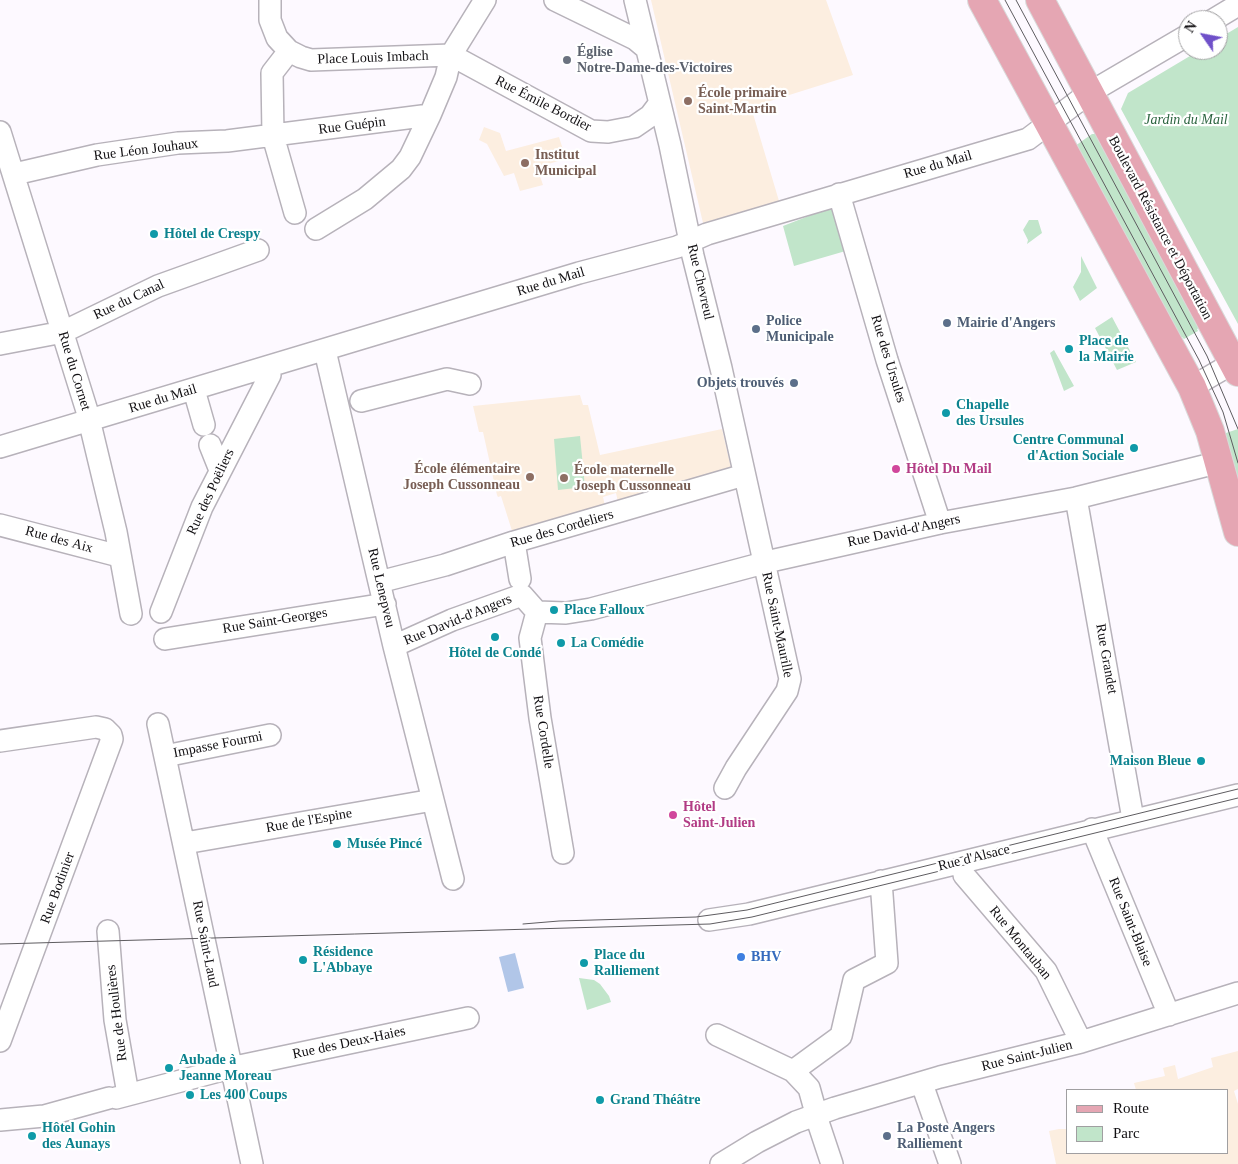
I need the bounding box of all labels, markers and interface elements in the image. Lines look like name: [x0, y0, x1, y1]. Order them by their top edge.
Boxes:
north arrow: [1178, 10, 1228, 60]
text: N: [1182, 19, 1200, 35]
place label: Église Notre-Dame-des-Victoires: [577, 44, 732, 76]
street label: Place Louis Imbach: [317, 48, 429, 68]
marker: Église Notre-Dame-des-Victoires: [561, 54, 573, 66]
street label: Rue Émile Bordier: [492, 73, 594, 135]
place label: École primaire Saint-Martin: [698, 85, 787, 118]
marker: École primaire Saint-Martin: [682, 95, 694, 107]
park label: Jardin du Mail: [1144, 112, 1228, 128]
street label: Rue Guépin: [318, 114, 386, 138]
street label: Boulevard Résistance et Déportation: [1104, 133, 1216, 323]
street label: Rue Léon Jouhaux: [93, 135, 199, 165]
place label: Institut Municipal: [535, 147, 596, 180]
street label: Rue du Mail: [902, 147, 974, 183]
marker: Institut Municipal: [519, 157, 531, 169]
place label: Hôtel de Crespy: [164, 226, 260, 242]
marker: Hôtel de Crespy: [148, 228, 160, 240]
street label: Rue Chevreul: [683, 242, 717, 322]
street label: Rue du Mail: [515, 264, 587, 300]
street label: Rue du Canal: [91, 276, 167, 324]
place label: Police Municipale: [766, 313, 834, 346]
street label: Rue des Ursules: [867, 313, 909, 405]
place label: Mairie d'Angers: [957, 315, 1055, 331]
marker: Mairie d'Angers: [941, 317, 953, 329]
marker: Police Municipale: [750, 323, 762, 335]
street label: Rue du Cornet: [54, 330, 94, 412]
place label: Place de la Mairie: [1079, 333, 1134, 366]
marker: Place de la Mairie: [1063, 343, 1075, 355]
place label: Objets trouvés: [697, 375, 784, 391]
marker: Objets trouvés: [788, 377, 800, 389]
street label: Rue du Mail: [127, 381, 199, 417]
place label: Chapelle des Ursules: [956, 397, 1024, 430]
marker: Chapelle des Ursules: [940, 407, 952, 419]
place label: Centre Communal d'Action Sociale: [1013, 432, 1124, 464]
marker: Centre Communal d'Action Sociale: [1128, 442, 1140, 454]
street label: Rue des Poëliers: [184, 446, 238, 538]
place label: École élémentaire Joseph Cussonneau: [403, 461, 520, 494]
place label: Hôtel Du Mail: [906, 461, 992, 477]
place label: École maternelle Joseph Cussonneau: [574, 462, 691, 494]
marker: Hôtel Du Mail: [890, 463, 902, 475]
marker: École élémentaire Joseph Cussonneau: [524, 471, 536, 483]
marker: École maternelle Joseph Cussonneau: [558, 472, 570, 484]
street label: Rue des Cordeliers: [508, 506, 616, 552]
street label: Rue David-d'Angers: [846, 511, 962, 551]
street label: Rue des Aix: [23, 523, 95, 557]
street label: Rue Lenepveu: [364, 547, 398, 629]
street label: Rue Saint-Maurille: [758, 571, 796, 679]
street label: Rue David-d'Angers: [402, 591, 514, 649]
place label: Place Falloux: [564, 602, 644, 618]
street label: Rue Saint-Georges: [221, 604, 329, 638]
marker: Place Falloux: [548, 604, 560, 616]
street label: Rue Grandet: [1092, 623, 1120, 695]
marker: Hôtel de Condé: [489, 631, 501, 643]
place label: La Comédie: [571, 635, 644, 651]
marker: La Comédie: [555, 637, 567, 649]
place label: Hôtel de Condé: [449, 645, 541, 661]
street label: Rue Cordelle: [529, 694, 557, 770]
street label: Impasse Fourmi: [172, 728, 264, 762]
place label: Maison Bleue: [1110, 753, 1191, 769]
marker: Maison Bleue: [1195, 755, 1207, 767]
place label: Hôtel Saint-Julien: [683, 799, 755, 832]
street label: Rue de l'Espine: [265, 805, 353, 837]
marker: Hôtel Saint-Julien: [667, 809, 679, 821]
place label: Musée Pincé: [347, 836, 422, 852]
marker: Musée Pincé: [331, 838, 343, 850]
street label: Rue d'Alsace: [936, 841, 1012, 875]
street label: Rue Bodinier: [37, 850, 79, 926]
street label: Rue Saint-Blaise: [1105, 875, 1155, 969]
street label: Rue Saint-Laud: [188, 899, 222, 989]
street label: Rue Montauban: [985, 903, 1055, 983]
place label: Résidence L'Abbaye: [313, 944, 373, 976]
place label: Place du Ralliement: [594, 947, 659, 980]
place label: BHV: [751, 949, 781, 965]
marker: BHV: [735, 951, 747, 963]
marker: Résidence L'Abbaye: [297, 954, 309, 966]
marker: Place du Ralliement: [578, 957, 590, 969]
street label: Rue de Houlières: [103, 964, 131, 1062]
street label: Rue des Deux-Haies: [291, 1023, 407, 1063]
street label: Rue Saint-Julien: [980, 1037, 1074, 1075]
place label: Aubade à Jeanne Moreau: [179, 1052, 272, 1084]
marker: Aubade à Jeanne Moreau: [163, 1062, 175, 1074]
place label: Les 400 Coups: [200, 1087, 287, 1103]
marker: Les 400 Coups: [184, 1089, 196, 1101]
legend: [1066, 1089, 1228, 1154]
place label: Grand Théâtre: [610, 1092, 700, 1108]
marker: Grand Théâtre: [594, 1094, 606, 1106]
text: Route: [1113, 1100, 1149, 1116]
place label: Hôtel Gohin des Aunays: [42, 1120, 116, 1152]
place label: La Poste Angers Ralliement: [897, 1120, 995, 1152]
text: Parc: [1113, 1125, 1140, 1141]
marker: Hôtel Gohin des Aunays: [26, 1130, 38, 1142]
marker: La Poste Angers Ralliement: [881, 1130, 893, 1142]

